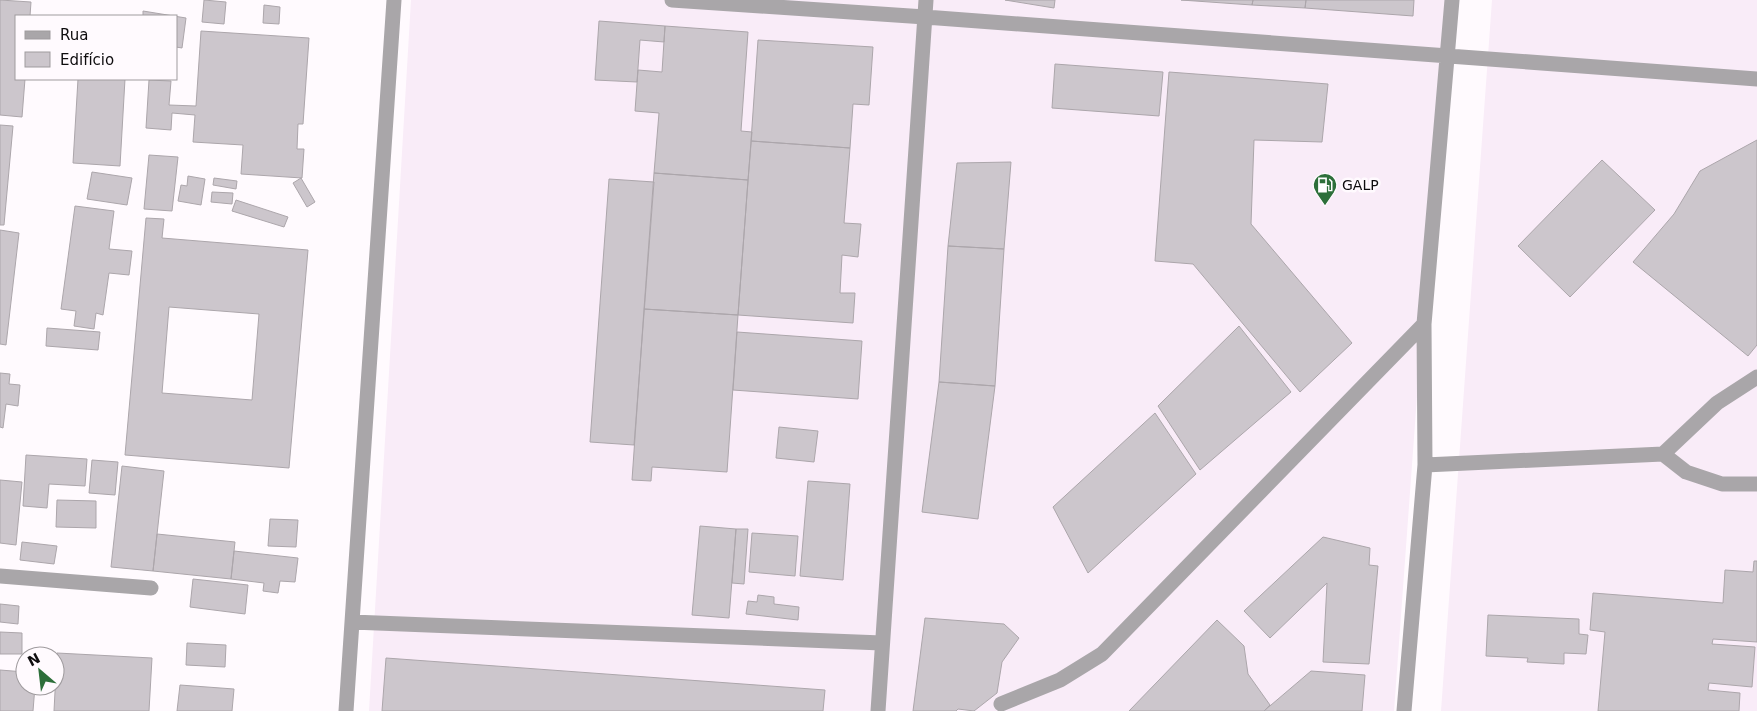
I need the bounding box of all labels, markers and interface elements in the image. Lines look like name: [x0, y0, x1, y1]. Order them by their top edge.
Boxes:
legend: [15, 15, 178, 80]
text: Rua: [60, 26, 88, 44]
text: Edifício: [60, 51, 114, 69]
fuel station icon: GALP: [1312, 172, 1338, 206]
place label: GALP: [1342, 177, 1379, 193]
north arrow: [15, 646, 65, 696]
text: N: [25, 650, 43, 669]

